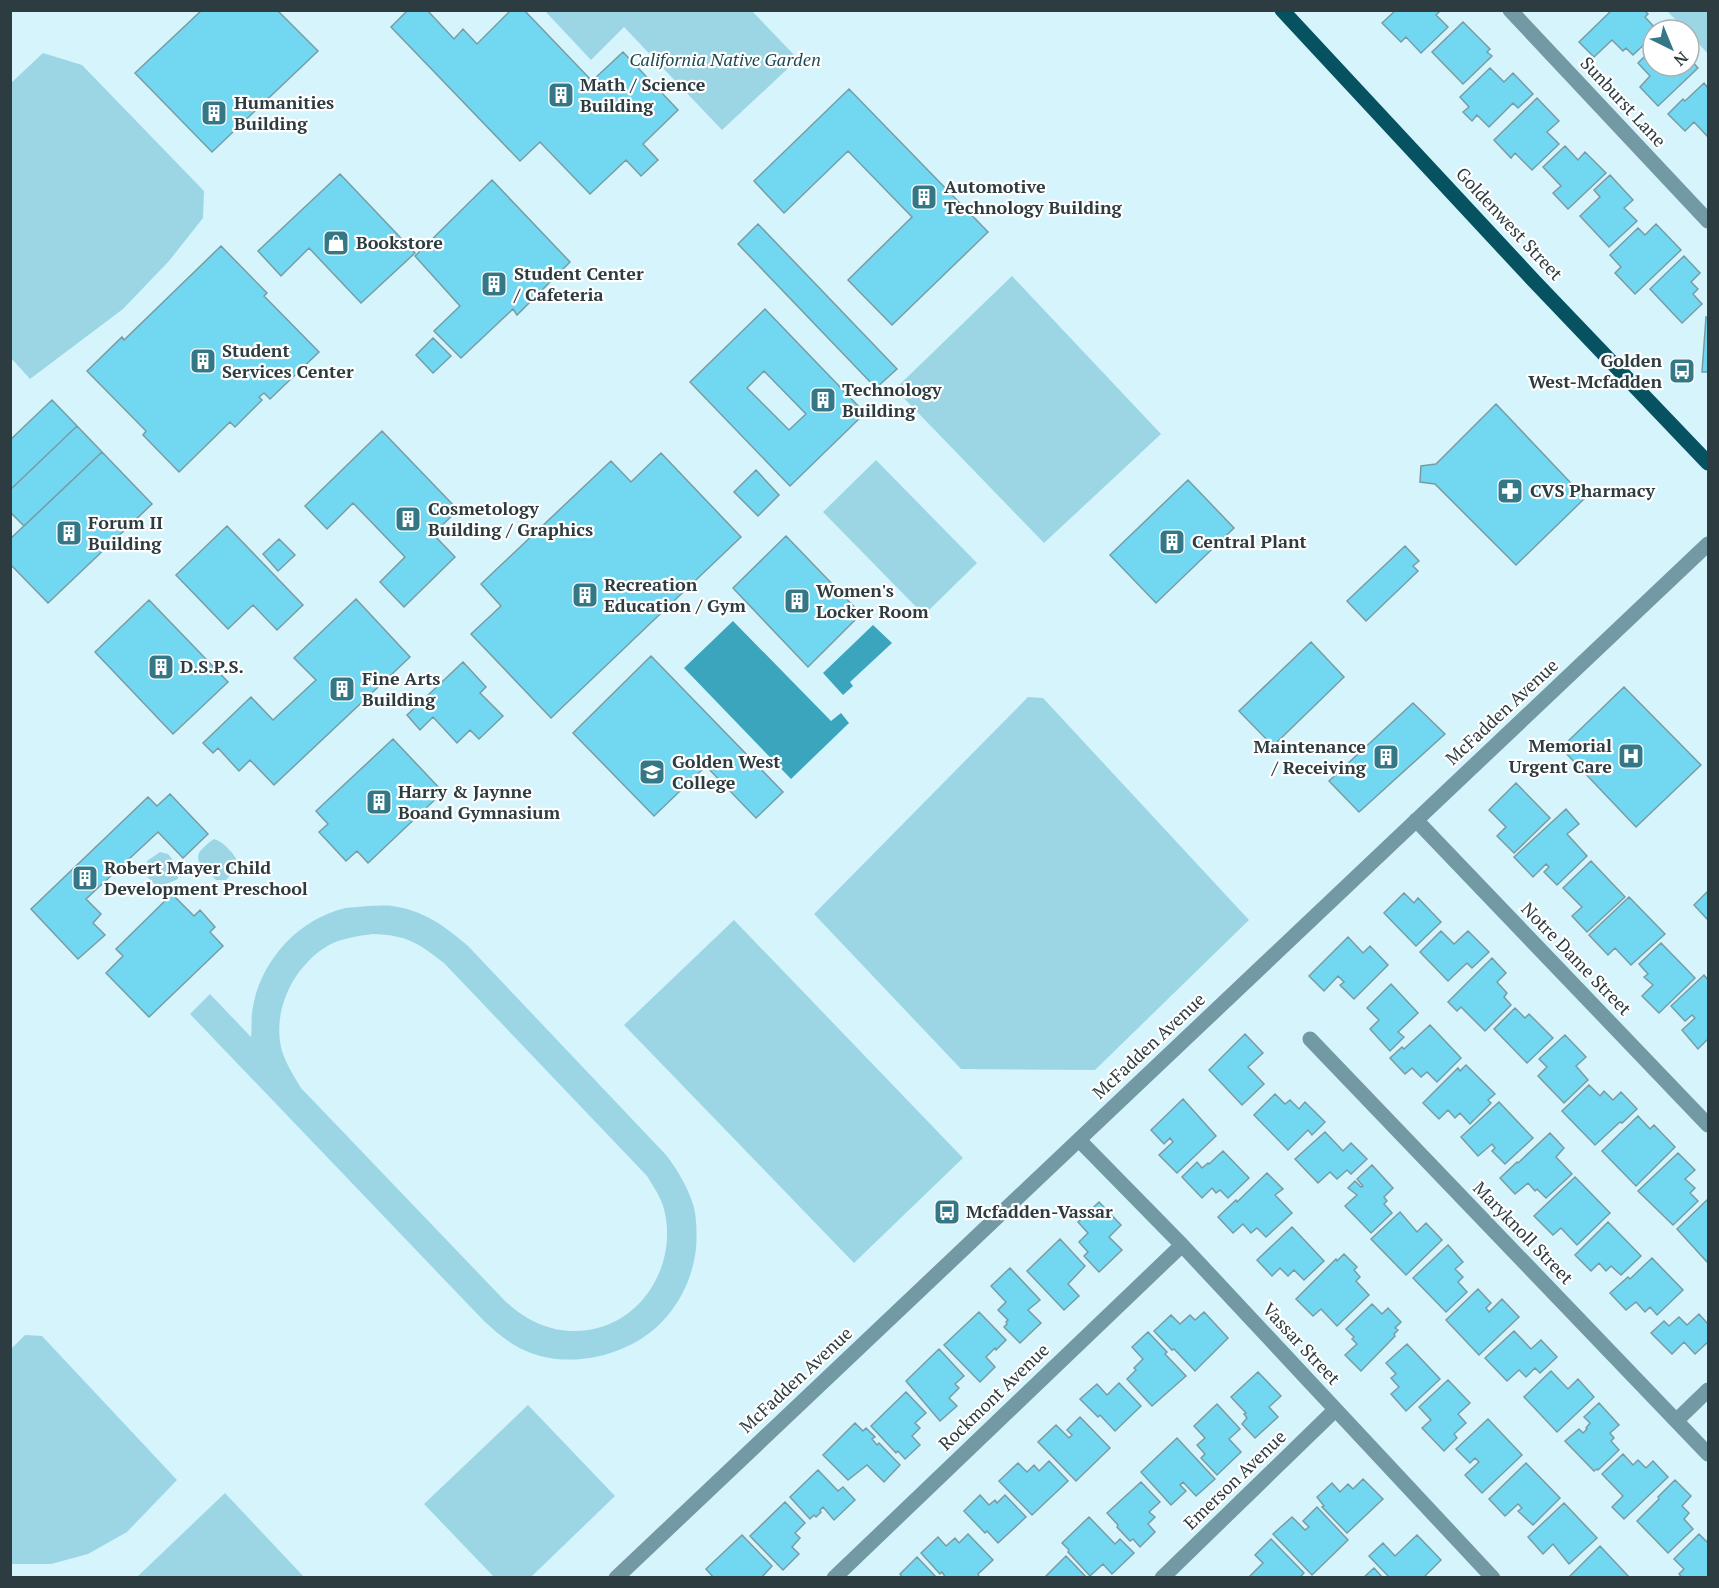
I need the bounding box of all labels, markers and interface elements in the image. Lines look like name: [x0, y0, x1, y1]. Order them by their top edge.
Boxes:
north arrow: [1641, 18, 1701, 78]
park label: California Native Garden: [629, 47, 821, 71]
text: N: [1669, 47, 1693, 71]
street label: Sunburst Lane: [1576, 51, 1672, 152]
place label: Math / Science Building: [580, 72, 706, 117]
building icon: Math / Science Building: [546, 80, 576, 110]
place label: Humanities Building: [234, 90, 334, 135]
building icon: Humanities Building: [199, 98, 229, 128]
street label: Goldenwest Street: [1451, 162, 1569, 285]
place label: Automotive Technology Building: [944, 174, 1123, 219]
building icon: Automotive Technology Building: [909, 182, 939, 212]
shop icon: Bookstore: [321, 228, 351, 258]
place label: Bookstore: [356, 230, 443, 254]
place label: Student Center / Cafeteria: [513, 261, 644, 306]
building icon: Student Center / Cafeteria: [479, 269, 509, 299]
place label: Student Services Center: [222, 338, 354, 383]
building icon: Student Services Center: [188, 346, 218, 376]
place label: Golden West-Mcfadden: [1528, 348, 1662, 393]
bus stop icon: Golden West-Mcfadden: [1667, 356, 1697, 386]
place label: Technology Building: [842, 377, 942, 422]
building icon: Technology Building: [808, 385, 838, 415]
pharmacy icon: CVS Pharmacy: [1495, 476, 1525, 506]
place label: CVS Pharmacy: [1530, 478, 1656, 502]
place label: Cosmetology Building / Graphics: [428, 496, 593, 541]
building icon: Cosmetology Building / Graphics: [393, 504, 423, 534]
place label: Forum II Building: [88, 510, 163, 555]
building icon: Forum II Building: [54, 518, 84, 548]
building icon: Central Plant: [1157, 527, 1187, 557]
place label: Central Plant: [1192, 529, 1307, 553]
place label: Recreation Education / Gym: [604, 572, 746, 617]
place label: Women's Locker Room: [816, 578, 929, 623]
building icon: Recreation Education / Gym: [570, 580, 600, 610]
building icon: Women's Locker Room: [782, 586, 812, 616]
building icon: D.S.P.S.: [146, 652, 176, 682]
street label: McFadden Avenue: [1440, 653, 1563, 770]
place label: D.S.P.S.: [180, 654, 244, 678]
place label: Fine Arts Building: [362, 666, 440, 711]
building icon: Fine Arts Building: [327, 674, 357, 704]
place label: Memorial Urgent Care: [1509, 733, 1612, 778]
place label: Maintenance / Receiving: [1254, 734, 1367, 779]
hospital icon: Memorial Urgent Care: [1616, 741, 1646, 771]
building icon: Maintenance / Receiving: [1371, 742, 1401, 772]
place label: Golden West College: [672, 749, 781, 794]
school or university icon: Golden West College: [637, 757, 667, 787]
place label: Harry & Jaynne Boand Gymnasium: [398, 779, 560, 824]
building icon: Harry & Jaynne Boand Gymnasium: [364, 787, 394, 817]
place label: Robert Mayer Child Development Preschool: [104, 855, 308, 900]
building icon: Robert Mayer Child Development Preschool: [70, 863, 100, 893]
street label: Notre Dame Street: [1516, 896, 1637, 1020]
street label: McFadden Avenue: [1087, 987, 1210, 1104]
street label: Maryknoll Street: [1468, 1176, 1579, 1289]
bus stop icon: Mcfadden-Vassar: [932, 1197, 962, 1227]
place label: Mcfadden-Vassar: [966, 1199, 1113, 1223]
street label: Vassar Street: [1258, 1297, 1346, 1390]
street label: McFadden Avenue: [734, 1321, 857, 1438]
street label: Rockmont Avenue: [933, 1337, 1054, 1455]
street label: Emerson Avenue: [1178, 1424, 1291, 1534]

